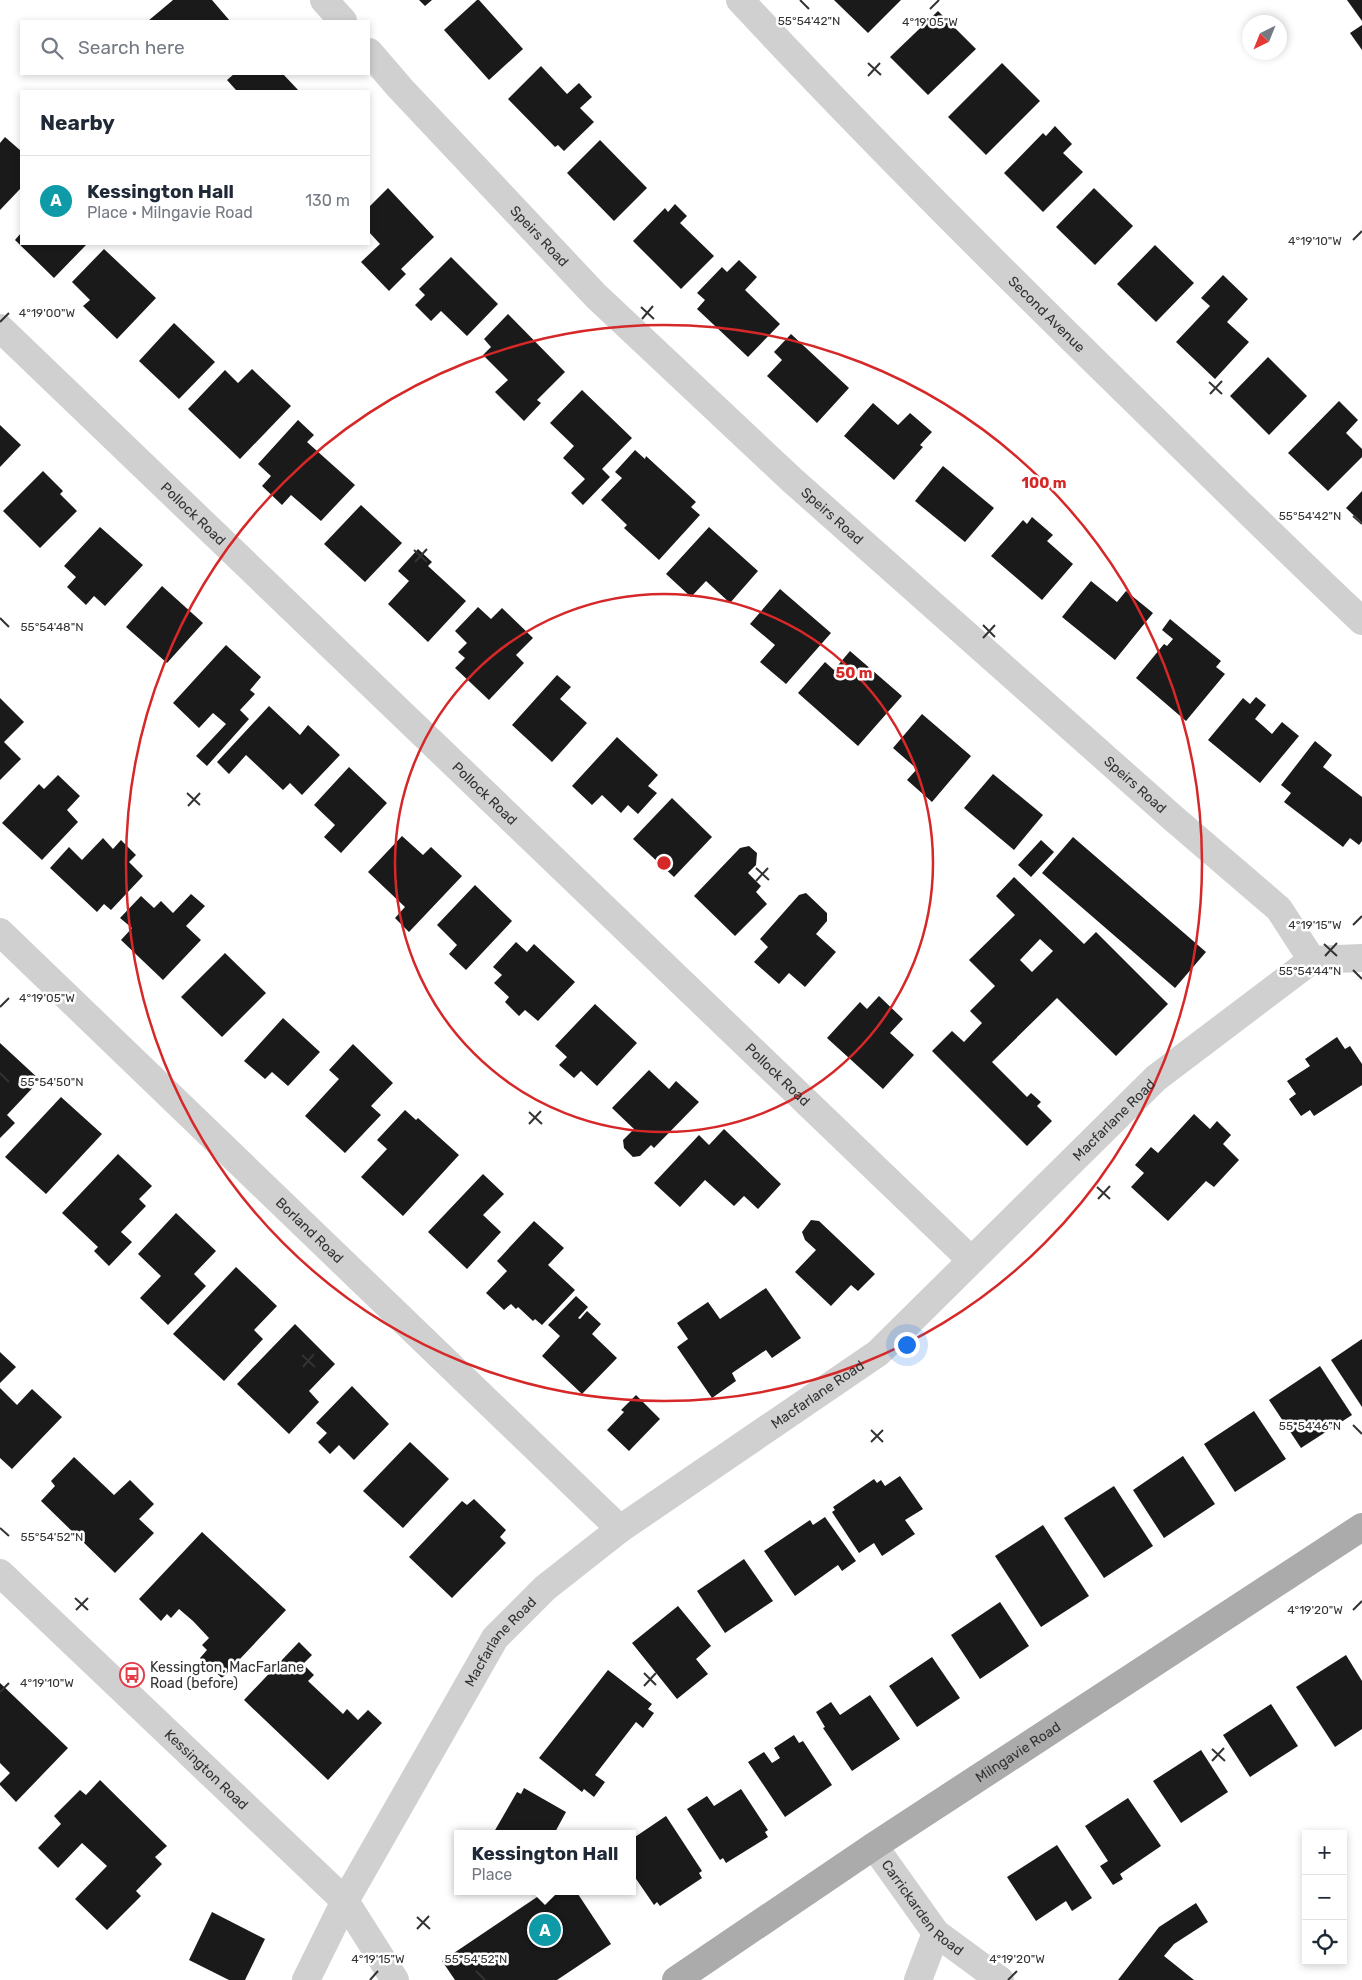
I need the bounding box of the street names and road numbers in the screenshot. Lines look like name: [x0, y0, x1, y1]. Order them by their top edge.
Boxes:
street label: Speirs Road: [507, 202, 572, 270]
street label: Second Avenue: [1005, 272, 1089, 356]
street label: Pollock Road: [157, 479, 229, 549]
street label: Speirs Road: [798, 484, 867, 548]
street label: Speirs Road: [1101, 752, 1170, 817]
street label: Pollock Road: [449, 758, 521, 828]
street label: Pollock Road: [742, 1040, 814, 1109]
street label: Macfarlane Road: [1069, 1075, 1159, 1164]
street label: Borland Road: [272, 1194, 347, 1267]
street label: Macfarlane Road: [768, 1357, 867, 1432]
street label: Macfarlane Road: [461, 1593, 540, 1689]
street label: Milngavie Road: [972, 1718, 1064, 1786]
street label: Kessington Road: [161, 1726, 252, 1813]
street label: Carrickarden Road: [878, 1856, 967, 1959]

